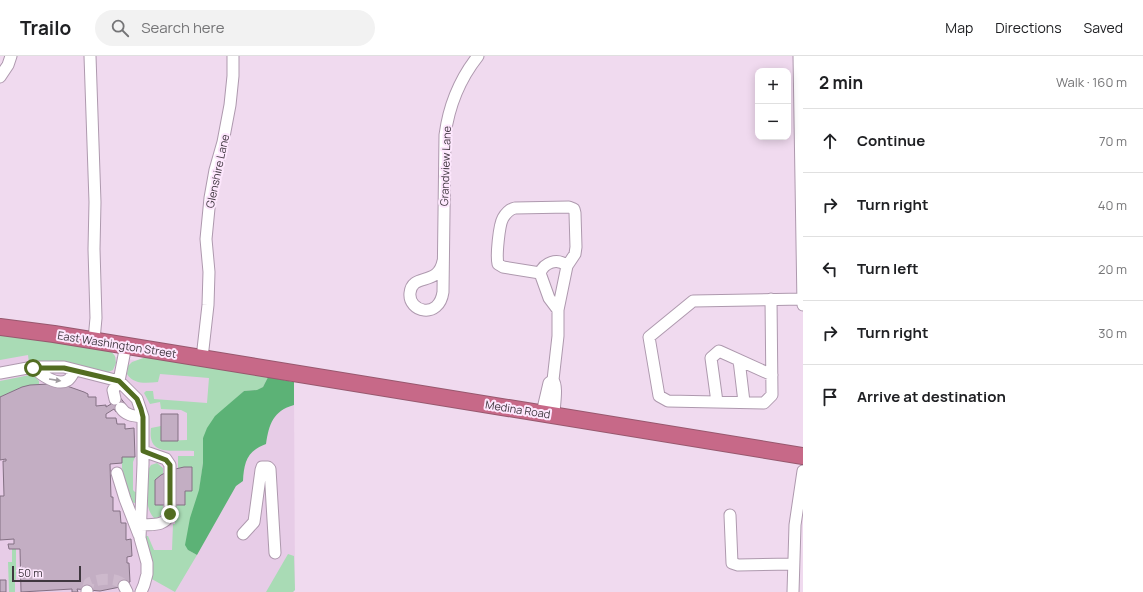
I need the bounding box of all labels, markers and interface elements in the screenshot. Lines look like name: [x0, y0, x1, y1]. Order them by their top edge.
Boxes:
search box: [95, 10, 375, 46]
text: Trailo: [20, 15, 71, 41]
icon: search: [109, 17, 131, 39]
text: Search here: [141, 17, 225, 38]
text: Map: [945, 18, 973, 37]
text: Directions: [995, 18, 1062, 37]
text: Saved: [1084, 18, 1123, 37]
map controls: [755, 68, 791, 140]
button: +: [755, 68, 791, 104]
text: 2 min: [819, 71, 863, 94]
text: Walk · 160 m: [1056, 73, 1127, 91]
button: −: [755, 104, 791, 140]
street label: Grandview Lane: [436, 125, 454, 206]
icon: ahead: [819, 130, 841, 152]
text: Continue: [857, 130, 925, 151]
street label: Glenshire Lane: [202, 132, 232, 209]
text: 70 m: [1099, 132, 1127, 150]
icon: right: [819, 194, 841, 216]
text: Turn right: [857, 194, 928, 215]
text: 40 m: [1098, 196, 1127, 214]
icon: left: [819, 258, 841, 280]
text: Turn left: [857, 258, 919, 279]
text: 20 m: [1098, 260, 1127, 278]
icon: right: [819, 322, 841, 344]
text: Turn right: [857, 322, 928, 343]
text: 30 m: [1098, 324, 1127, 342]
street label: East Washington Street: [56, 327, 178, 361]
route start: [24, 359, 42, 377]
one-way arrow: [49, 377, 61, 383]
icon: arrive: [819, 386, 841, 408]
text: Arrive at destination: [857, 386, 1006, 407]
street label: Medina Road: [484, 396, 552, 422]
route end: [161, 505, 179, 523]
scale bar: [12, 564, 81, 583]
text: 50 m: [18, 565, 43, 580]

